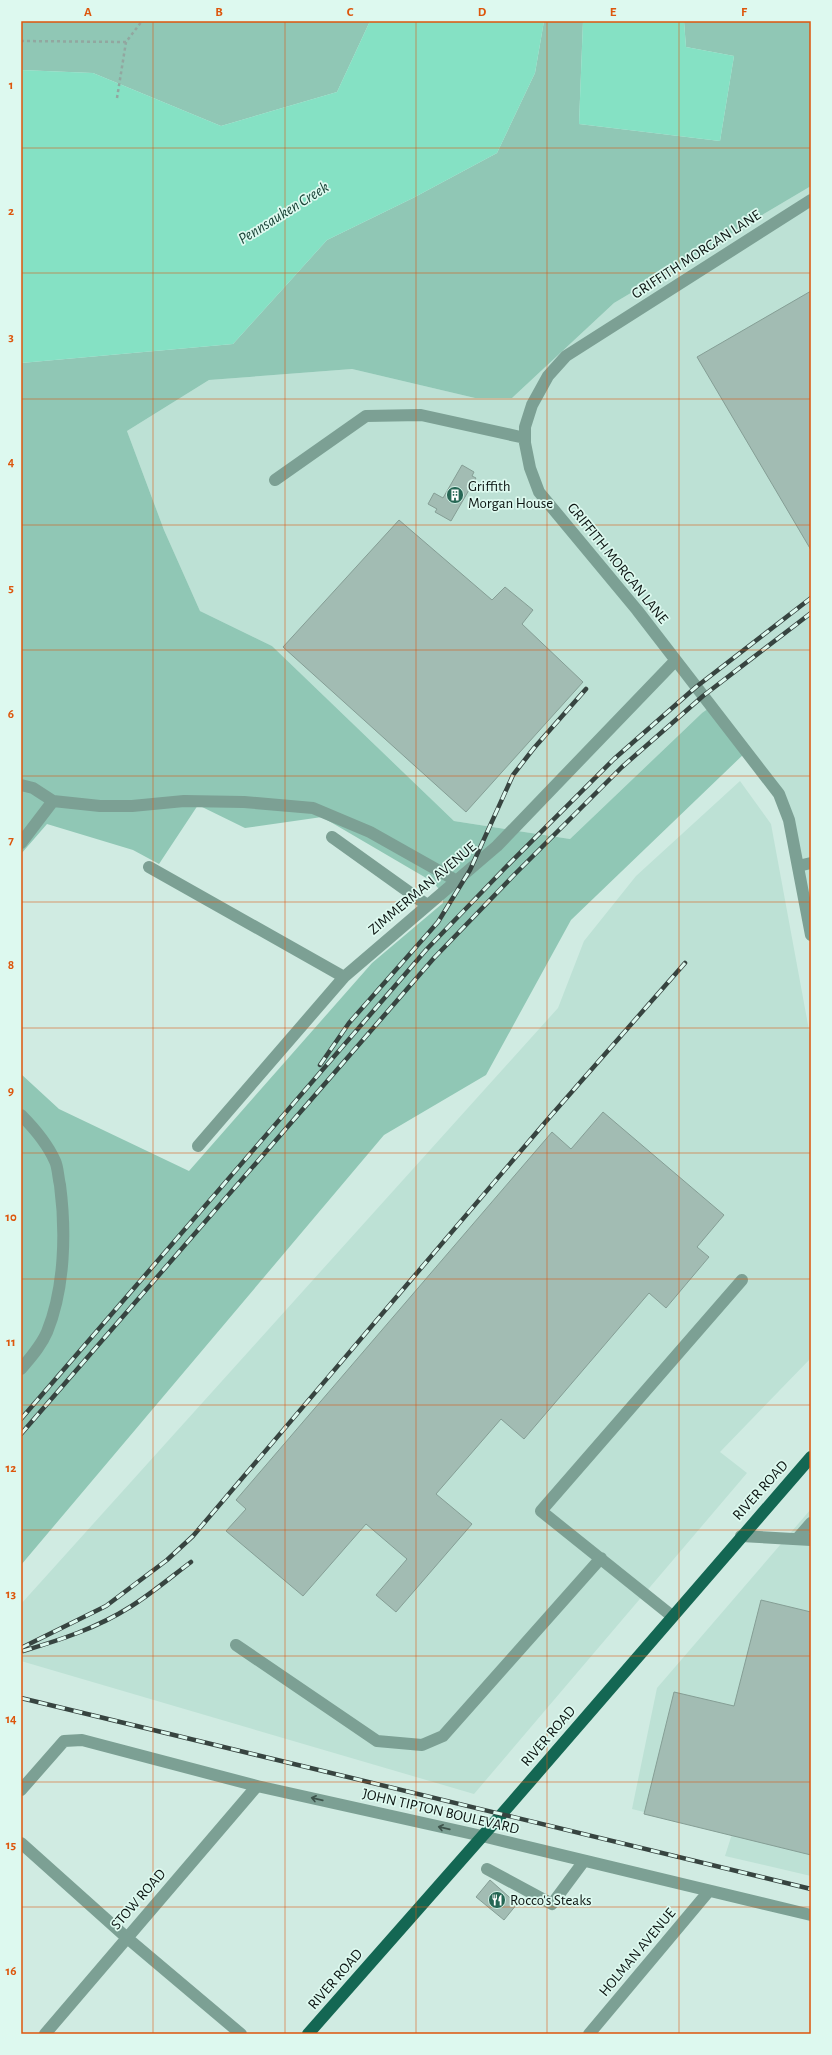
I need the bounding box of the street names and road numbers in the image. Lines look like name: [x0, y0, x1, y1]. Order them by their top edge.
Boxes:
street label: GRIFFITH MORGAN LANE: [629, 207, 764, 302]
street label: GRIFFITH MORGAN LANE: [564, 500, 671, 627]
street label: ZIMMERMAN AVENUE: [366, 839, 479, 938]
street label: RIVER ROAD: [730, 1457, 791, 1523]
street label: RIVER ROAD: [518, 1703, 579, 1769]
street label: JOHN TIPTON BOULEVARD: [361, 1786, 521, 1837]
street label: STOW ROAD: [108, 1866, 169, 1932]
street label: HOLMAN AVENUE: [596, 1905, 678, 1999]
street label: RIVER ROAD: [305, 1946, 366, 2012]

